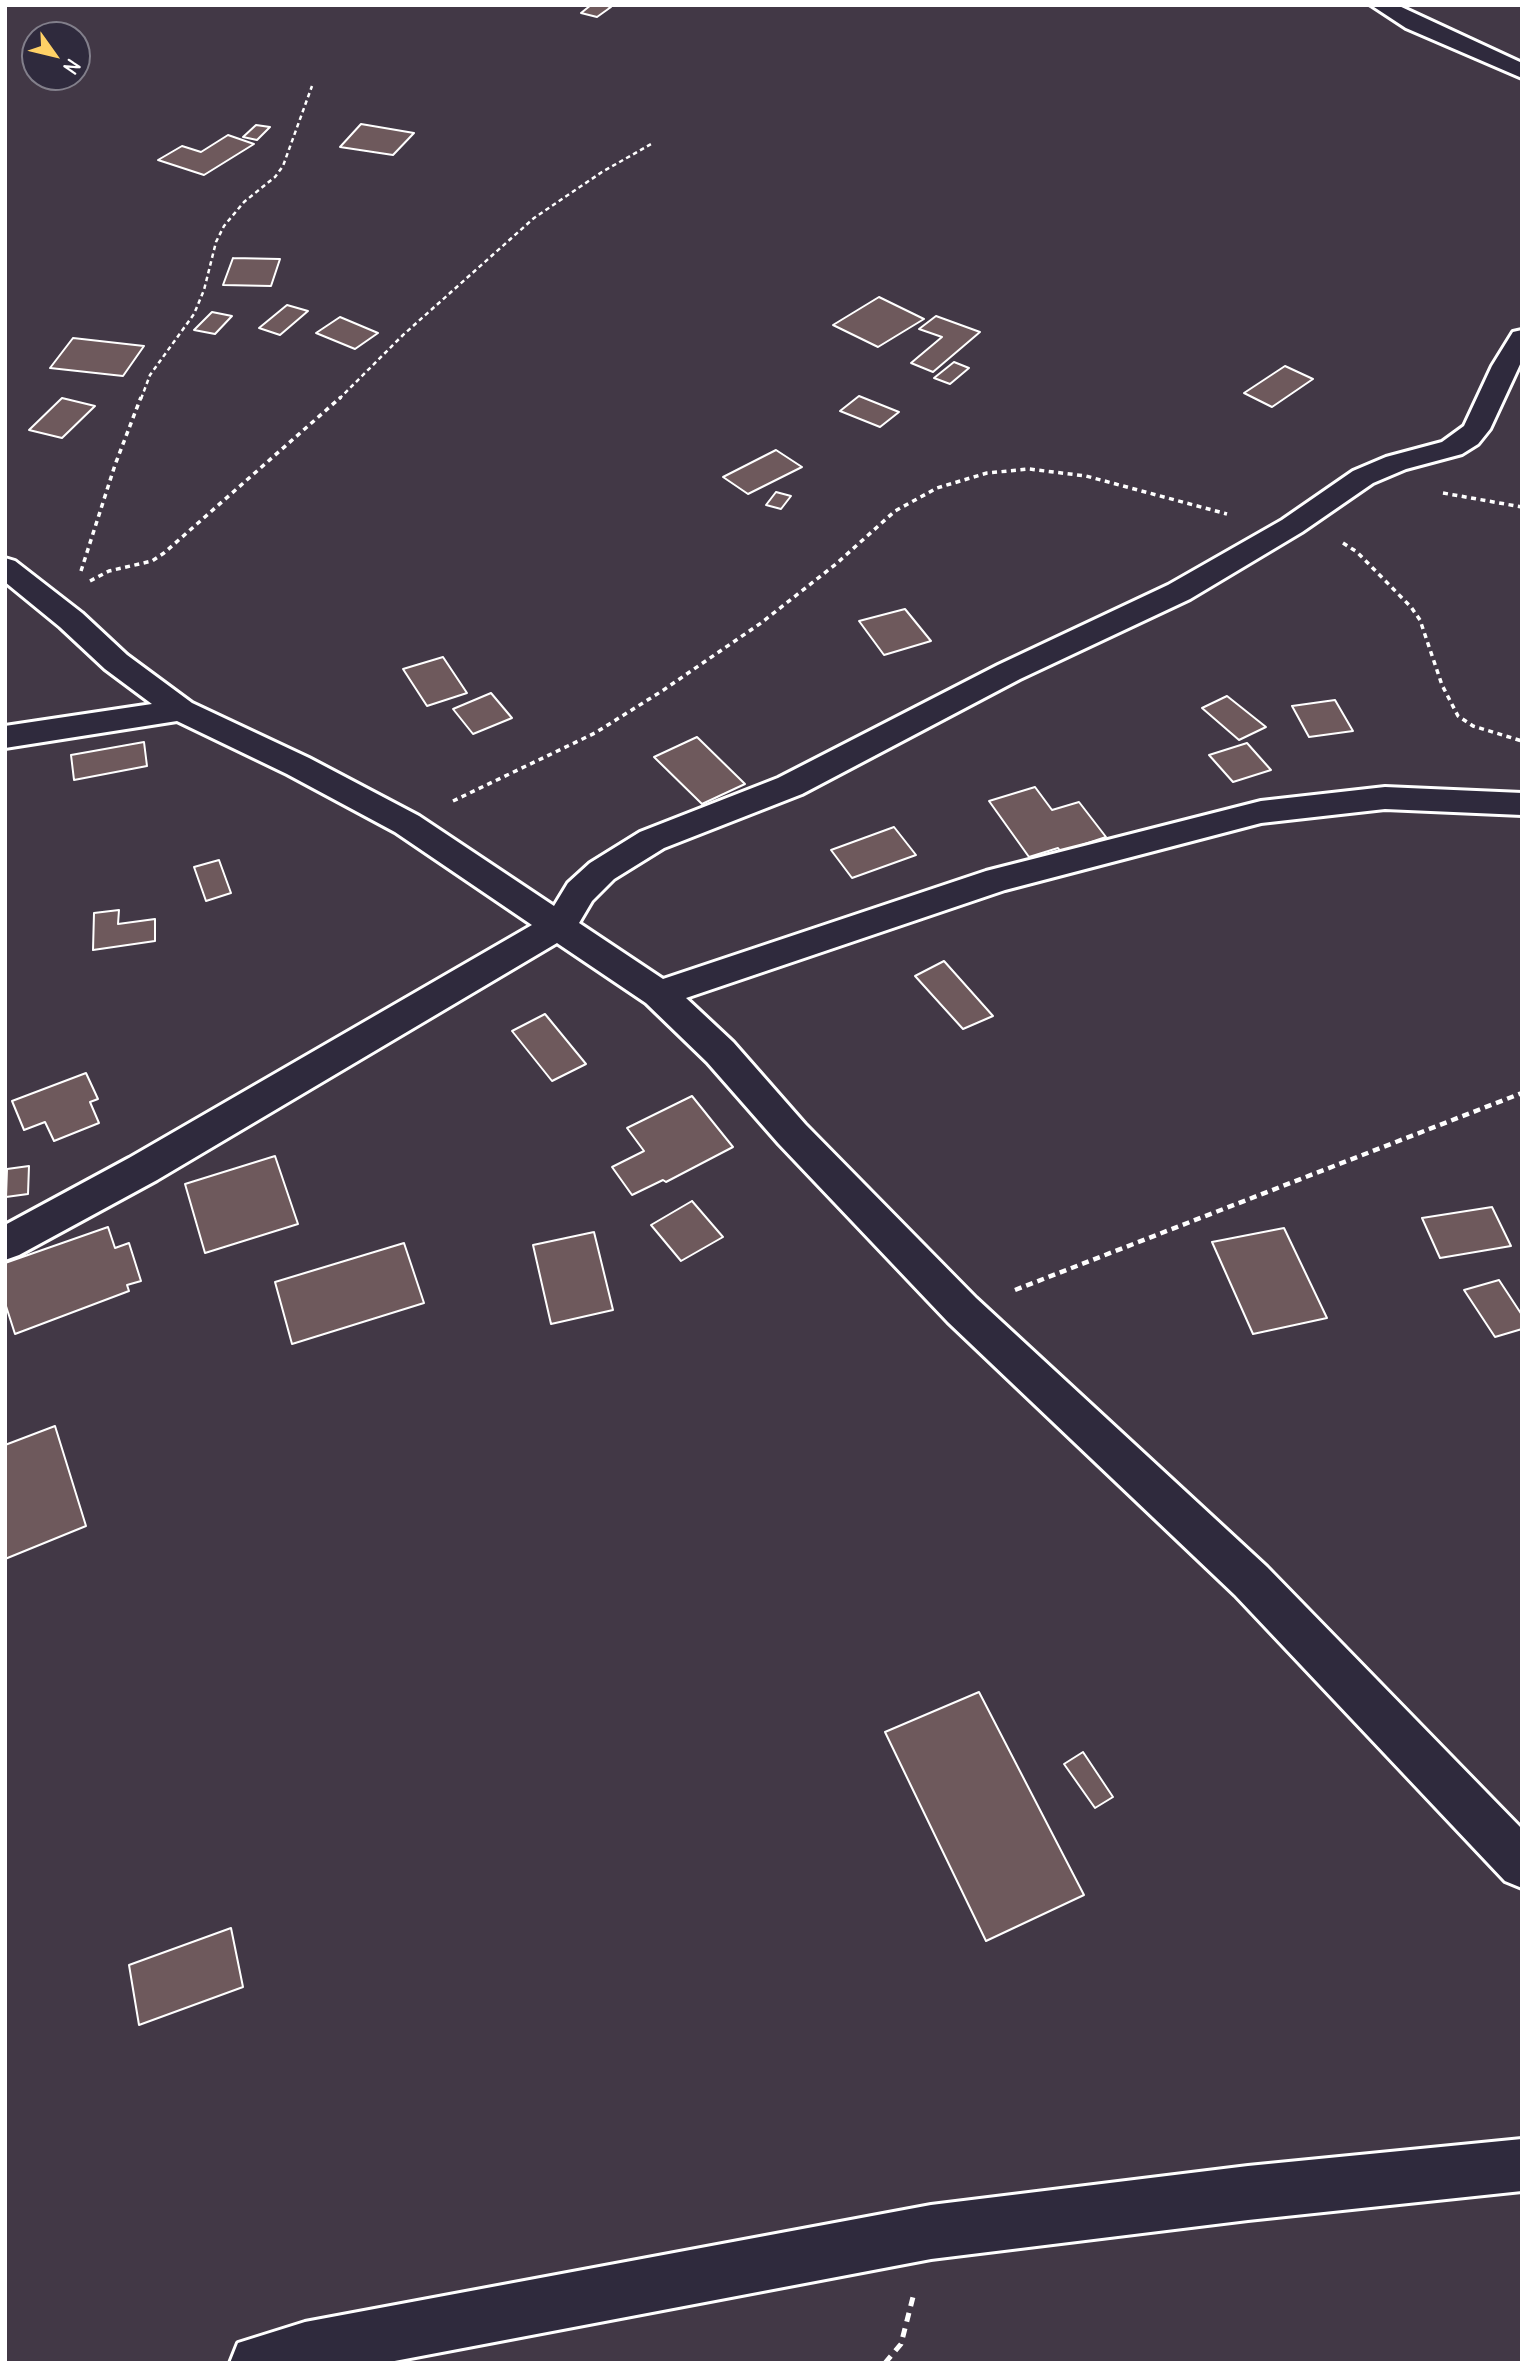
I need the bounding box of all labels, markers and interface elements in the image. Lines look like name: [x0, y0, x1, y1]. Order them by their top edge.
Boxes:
north arrow: [21, 21, 91, 91]
text: N: [58, 54, 85, 79]

